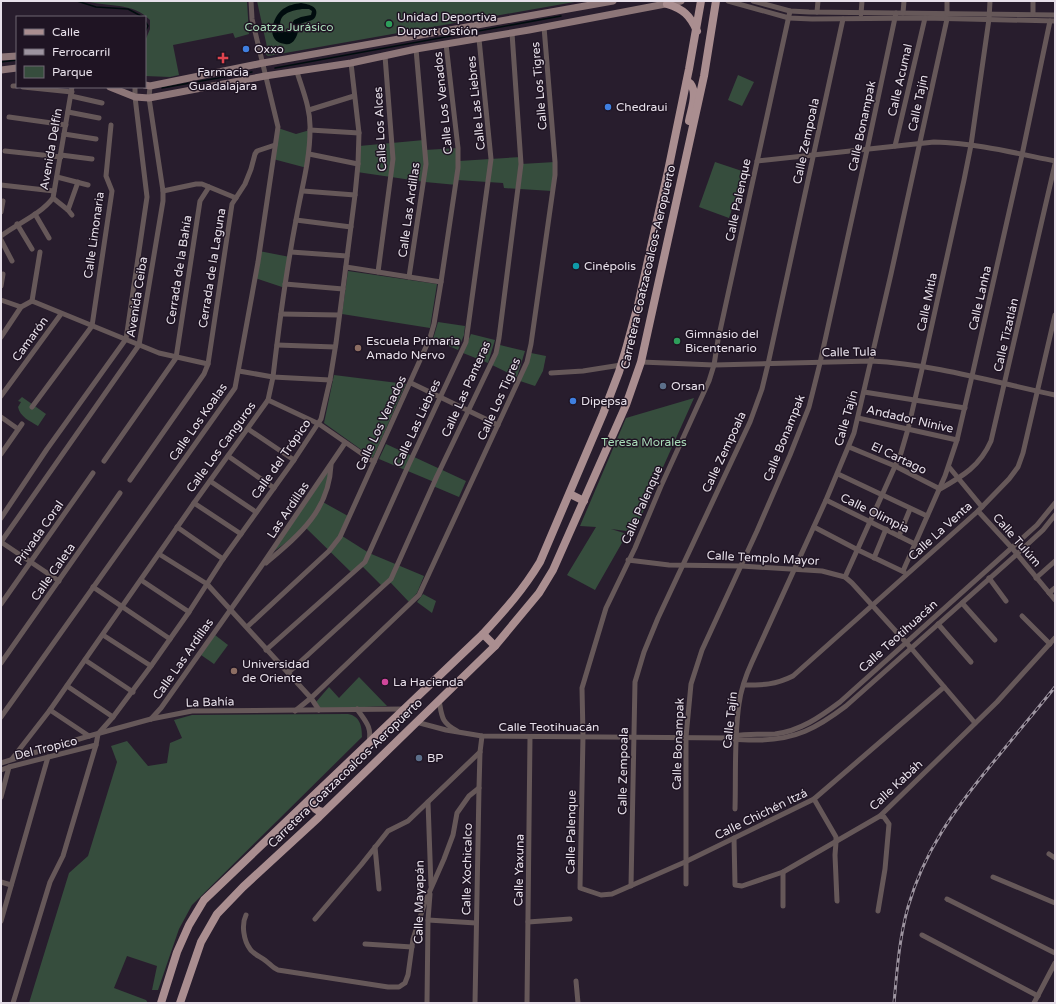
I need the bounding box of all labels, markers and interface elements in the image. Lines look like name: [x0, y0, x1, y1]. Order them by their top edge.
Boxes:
place label: Unidad Deportiva Duport Ostión: [397, 10, 497, 38]
legend: [16, 16, 146, 88]
marker: Unidad Deportiva Duport Ostión: [384, 19, 394, 29]
park label: Coatza Jurásico: [244, 20, 334, 34]
text: Calle: [52, 25, 80, 39]
street label: Calle Los Tigres: [528, 41, 550, 131]
place label: Oxxo: [254, 42, 284, 56]
street label: Calle Acumal: [885, 42, 915, 118]
marker: Oxxo: [241, 44, 251, 54]
text: Ferrocarril: [52, 45, 110, 59]
street label: Calle Los Venados: [431, 51, 455, 155]
marker: Farmacia Guadalajara: [218, 53, 228, 63]
street label: Calle Las Liebres: [464, 55, 488, 151]
text: Parque: [52, 65, 93, 79]
place label: Farmacia Guadalajara: [189, 65, 257, 93]
street label: Calle Tajín: [905, 73, 931, 133]
street label: Calle Bonampak: [846, 79, 879, 173]
street label: Calle Los Alces: [371, 86, 389, 172]
street label: Calle Zempoala: [790, 97, 822, 185]
place label: Chedraui: [616, 100, 668, 114]
marker: Chedraui: [603, 102, 613, 112]
street label: Avenida Delfín: [37, 107, 65, 191]
street label: Calle Palenque: [722, 157, 754, 243]
street label: Calle Las Ardillas: [395, 161, 423, 258]
street label: Carretera Coatzacoalcos-Aeropuerto: [618, 164, 678, 370]
street label: Calle Limonaria: [81, 191, 107, 279]
street label: Cerrada de la Laguna: [196, 207, 228, 329]
street label: Cerrada de la Bahía: [163, 214, 195, 326]
street label: Avenida Ceiba: [124, 256, 150, 338]
place label: Cinépolis: [584, 259, 636, 273]
marker: Cinépolis: [571, 261, 581, 271]
street label: Calle Lanha: [966, 264, 994, 332]
street label: Calle Mitla: [914, 271, 940, 333]
street label: Calle Tizatlán: [991, 297, 1021, 373]
street label: Camarón: [9, 314, 51, 364]
place label: Gimnasio del Bicentenario: [685, 327, 759, 355]
place label: Escuela Primaria Amado Nervo: [366, 334, 460, 362]
marker: Gimnasio del Bicentenario: [672, 336, 682, 346]
street label: Calle Las Panteras: [439, 339, 494, 439]
marker: Escuela Primaria Amado Nervo: [353, 343, 363, 353]
street label: Calle Tula: [822, 345, 876, 359]
street label: Calle Los Tigres: [475, 355, 524, 442]
street label: Calle Los Venados: [353, 373, 409, 473]
street label: Calle Las Liebres: [391, 377, 443, 469]
place label: Orsan: [671, 379, 705, 393]
street label: Calle Los Koalas: [166, 380, 230, 464]
marker: Orsan: [658, 381, 668, 391]
street label: Calle Tajín: [831, 388, 861, 448]
street label: Calle Bonampak: [760, 392, 808, 483]
place label: Dipepsa: [581, 394, 627, 408]
marker: Dipepsa: [568, 396, 578, 406]
street label: Calle Los Canguros: [183, 399, 259, 495]
street label: Andador Ninive: [865, 402, 955, 436]
street label: Calle Zempoala: [699, 409, 749, 495]
street label: Calle del Trópico: [248, 417, 314, 501]
park label: Teresa Morales: [601, 435, 687, 449]
street label: El Cartago: [869, 439, 929, 477]
street label: Calle Palenque: [618, 463, 666, 546]
street label: Las Ardillas: [264, 479, 312, 541]
street label: Calle Olimpia: [838, 490, 912, 536]
street label: Privada Coral: [12, 498, 66, 568]
street label: Calle La Venta: [905, 499, 975, 563]
street label: Calle Tulúm: [990, 510, 1044, 570]
street label: Calle Caleta: [28, 540, 78, 604]
street label: Calle Templo Mayor: [706, 548, 820, 568]
street label: Calle Teotihuacán: [856, 597, 940, 675]
street label: Calle Las Ardillas: [150, 616, 216, 702]
place label: Universidad de Oriente: [242, 657, 309, 685]
marker: Universidad de Oriente: [229, 666, 239, 676]
place label: La Hacienda: [393, 675, 463, 689]
marker: La Hacienda: [380, 677, 390, 687]
street label: Calle Tajín: [720, 691, 740, 749]
street label: La Bahía: [185, 694, 235, 710]
street label: Carretera Coatzacoalcos-Aeropuerto: [265, 695, 425, 851]
street label: Calle Bonampak: [669, 697, 687, 790]
street label: Calle Teotihuacán: [499, 720, 599, 734]
street label: Calle Zempoala: [615, 727, 631, 815]
street label: Del Tropico: [13, 733, 79, 763]
place label: BP: [427, 751, 443, 765]
marker: BP: [414, 753, 424, 763]
street label: Calle Kabáh: [867, 757, 925, 813]
street label: Calle Chichén Itzá: [712, 786, 810, 842]
street label: Calle Palenque: [563, 790, 579, 874]
street label: Calle Xochicalco: [459, 823, 475, 915]
street label: Calle Yaxuna: [511, 834, 527, 906]
street label: Calle Mayapán: [411, 860, 427, 944]

